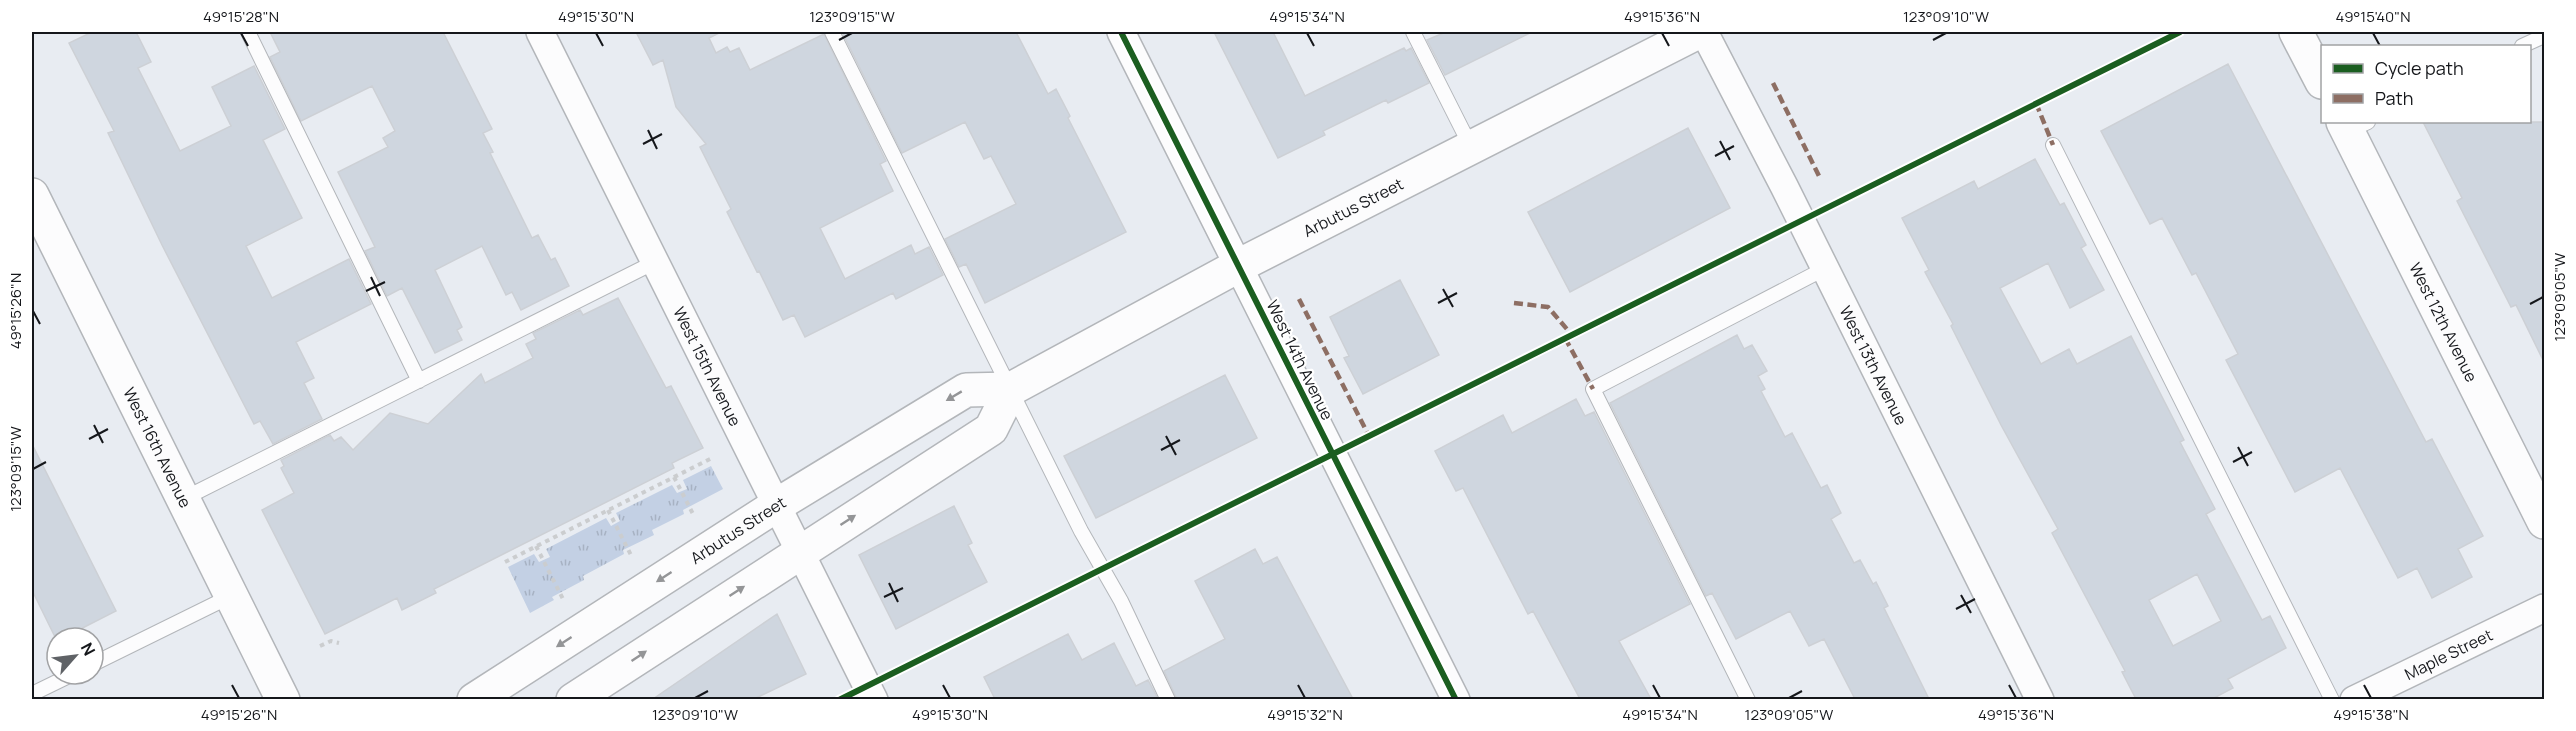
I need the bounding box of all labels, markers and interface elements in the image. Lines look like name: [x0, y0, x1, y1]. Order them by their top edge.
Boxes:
text: 49°15'28"N: [203, 6, 279, 27]
text: 49°15'30"N: [558, 6, 634, 27]
text: 123°09'15"W: [809, 6, 895, 27]
text: 49°15'34"N: [1269, 6, 1345, 27]
text: 49°15'36"N: [1624, 6, 1700, 27]
text: 123°09'10"W: [1903, 6, 1989, 27]
text: 49°15'40"N: [2336, 6, 2410, 27]
legend: [2321, 45, 2531, 123]
text: Cycle path: [2375, 56, 2464, 80]
text: Path: [2375, 86, 2413, 110]
street label: Arbutus Street: [1299, 173, 1407, 242]
text: 123°09'05"W: [2549, 253, 2570, 341]
street label: West 12th Avenue: [2404, 259, 2483, 386]
text: 49°15'26"N: [5, 273, 26, 349]
street label: West 14th Avenue: [1261, 296, 1339, 424]
street label: West 13th Avenue: [1834, 302, 1912, 429]
street label: West 15th Avenue: [668, 303, 746, 430]
street label: West 16th Avenue: [118, 384, 197, 511]
one-way arrow: [946, 391, 962, 402]
text: 123°09'15"W: [5, 426, 26, 512]
street label: Arbutus Street: [686, 491, 790, 569]
one-way arrow: [840, 515, 856, 526]
one-way arrow: [656, 572, 672, 583]
one-way arrow: [729, 586, 745, 597]
street label: Maple Street: [2401, 624, 2496, 685]
north arrow: [45, 626, 105, 686]
one-way arrow: [556, 636, 572, 647]
text: N: [76, 639, 101, 659]
one-way arrow: [631, 651, 647, 662]
text: 49°15'26"N: [201, 704, 277, 725]
text: 123°09'10"W: [652, 704, 738, 725]
text: 49°15'30"N: [912, 704, 988, 725]
text: 49°15'32"N: [1267, 704, 1343, 725]
text: 49°15'34"N: [1622, 704, 1698, 725]
text: 123°09'05"W: [1745, 704, 1833, 725]
text: 49°15'36"N: [1978, 704, 2054, 725]
text: 49°15'38"N: [2333, 704, 2409, 725]

